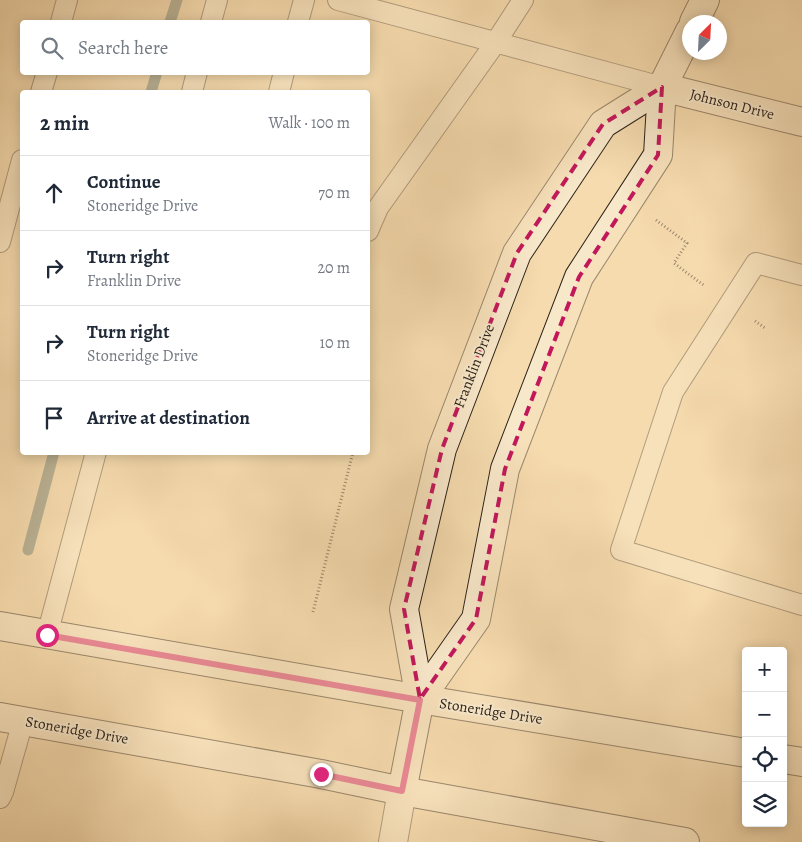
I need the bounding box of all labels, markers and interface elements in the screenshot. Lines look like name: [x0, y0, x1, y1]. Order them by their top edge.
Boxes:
north arrow: [682, 15, 727, 60]
search box: [20, 20, 370, 75]
icon: search: [38, 34, 66, 62]
text: Search here: [78, 35, 168, 61]
street label: Johnson Drive: [688, 84, 777, 124]
text: 2 min: [40, 109, 89, 137]
text: Walk · 100 m: [269, 112, 350, 134]
text: Continue: [87, 169, 161, 195]
icon: ahead: [40, 179, 68, 207]
text: 70 m: [318, 182, 350, 204]
text: Stoneridge Drive: [87, 195, 198, 217]
text: Turn right: [87, 244, 169, 270]
icon: right: [40, 254, 68, 282]
text: 20 m: [317, 257, 350, 279]
text: Franklin Drive: [87, 270, 181, 292]
text: Turn right: [87, 319, 169, 345]
street label: Franklin Drive: [449, 321, 499, 411]
icon: right: [40, 329, 68, 357]
text: 10 m: [320, 332, 350, 354]
text: Stoneridge Drive: [87, 345, 198, 367]
icon: arrive: [40, 404, 68, 432]
text: Arrive at destination: [87, 405, 250, 431]
route start: [36, 624, 59, 647]
map controls: [742, 647, 787, 827]
button: +: [742, 647, 787, 692]
button: −: [742, 692, 787, 737]
street label: Stoneridge Drive: [438, 693, 544, 729]
street label: Stoneridge Drive: [24, 711, 130, 749]
button: locate: [742, 737, 787, 782]
route end: [310, 763, 333, 786]
button: layers: [742, 782, 787, 827]

